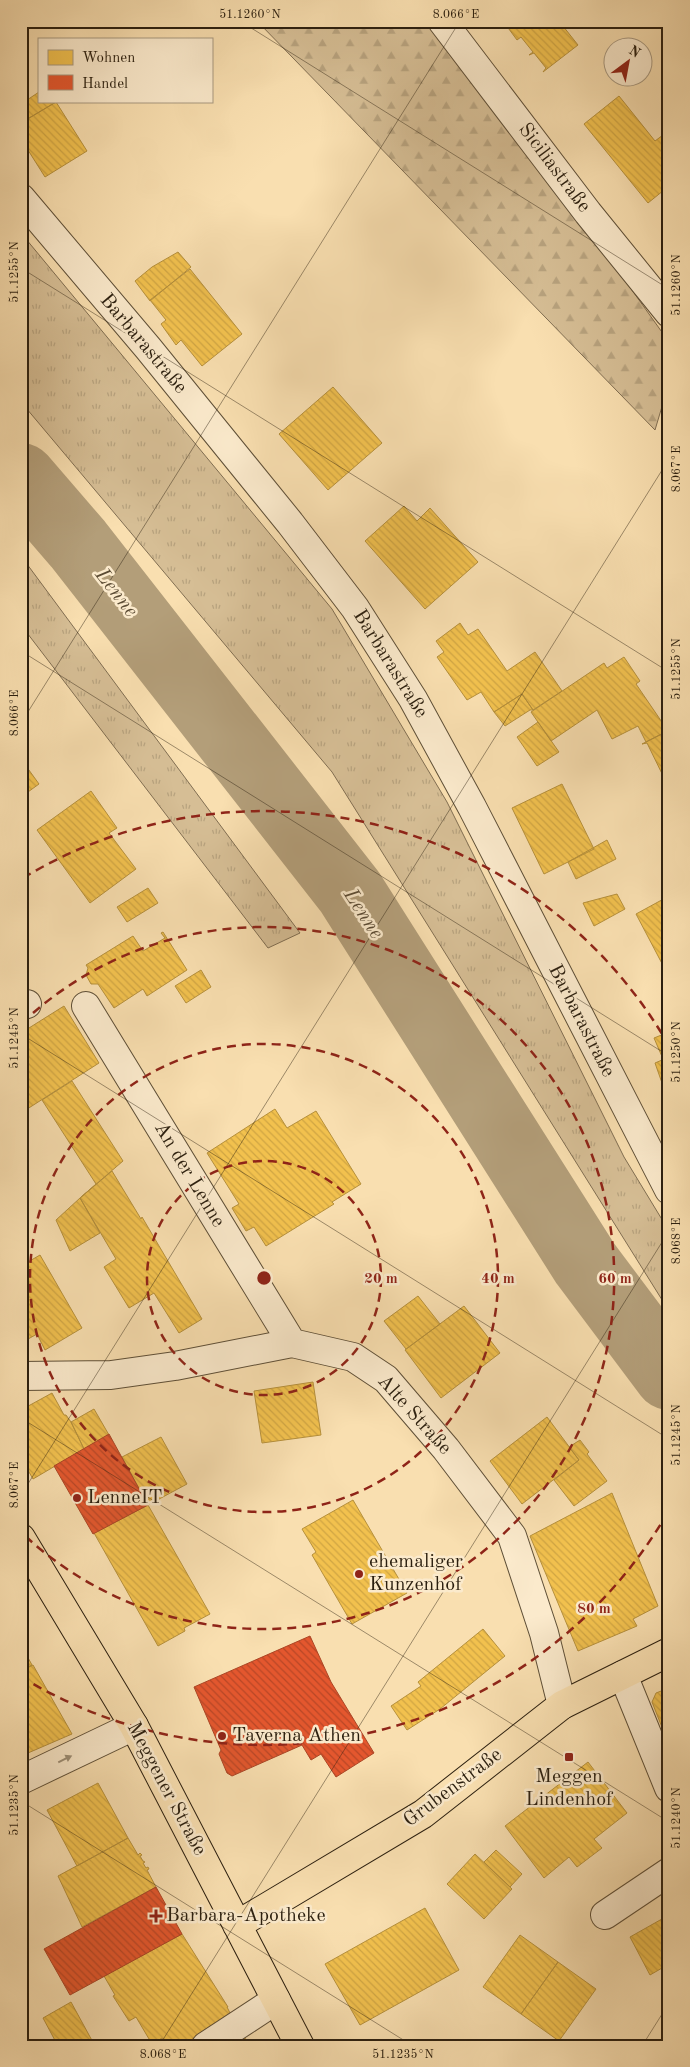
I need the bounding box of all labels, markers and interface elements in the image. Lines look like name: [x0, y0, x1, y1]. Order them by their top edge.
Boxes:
text: 51.1260°N: [219, 8, 281, 21]
text: 8.066°E: [433, 9, 479, 21]
legend: [38, 38, 212, 102]
north arrow: [602, 38, 652, 88]
text: N: [626, 43, 643, 61]
text: Wohnen: [82, 51, 135, 66]
text: Handel: [82, 77, 128, 92]
street label: Siciliastraße: [514, 120, 594, 216]
text: 51.1255°N: [8, 241, 21, 303]
text: 51.1260°N: [670, 254, 683, 316]
street label: Barbarastraße: [96, 290, 190, 398]
text: 8.067°E: [671, 446, 683, 492]
water label: Lenne: [90, 564, 141, 621]
street label: Barbarastraße: [349, 606, 431, 722]
text: 51.1255°N: [670, 638, 683, 700]
text: 8.066°E: [9, 690, 21, 736]
water label: Lenne: [339, 884, 387, 943]
street label: Barbarastraße: [544, 961, 618, 1081]
text: 51.1245°N: [8, 1007, 21, 1069]
text: 51.1250°N: [670, 1021, 683, 1083]
street label: An der Lenne: [150, 1119, 228, 1231]
text: 8.068°E: [671, 1218, 683, 1264]
centre of rings: [255, 1269, 273, 1287]
text: 20 m: [364, 1272, 398, 1287]
text: 40 m: [481, 1272, 515, 1287]
text: 60 m: [598, 1272, 632, 1287]
street label: Alte Straße: [373, 1371, 455, 1459]
text: 51.1245°N: [670, 1404, 683, 1466]
text: 8.067°E: [9, 1462, 21, 1508]
place label: LenneIT: [87, 1488, 163, 1508]
marker: LenneIT: [71, 1492, 83, 1504]
place label: ehemaliger Kunzenhof: [369, 1552, 463, 1595]
marker: ehemaliger Kunzenhof: [353, 1568, 365, 1580]
text: 80 m: [577, 1602, 611, 1617]
street label: Meggener Straße: [122, 1719, 210, 1859]
place label: Taverna Athen: [232, 1726, 361, 1746]
marker: Taverna Athen: [216, 1730, 228, 1742]
street label: Grubenstraße: [400, 1745, 506, 1831]
marker: Meggen Lindenhof: [563, 1751, 575, 1763]
one-way arrow: [58, 1755, 72, 1763]
place label: Meggen Lindenhof: [525, 1767, 614, 1810]
text: 51.1235°N: [8, 1774, 21, 1836]
text: 51.1240°N: [670, 1787, 683, 1849]
place label: Barbara-Apotheke: [166, 1906, 326, 1926]
marker: Barbara-Apotheke: [150, 1910, 162, 1922]
text: 51.1235°N: [372, 2048, 434, 2061]
text: 8.068°E: [140, 2049, 186, 2061]

